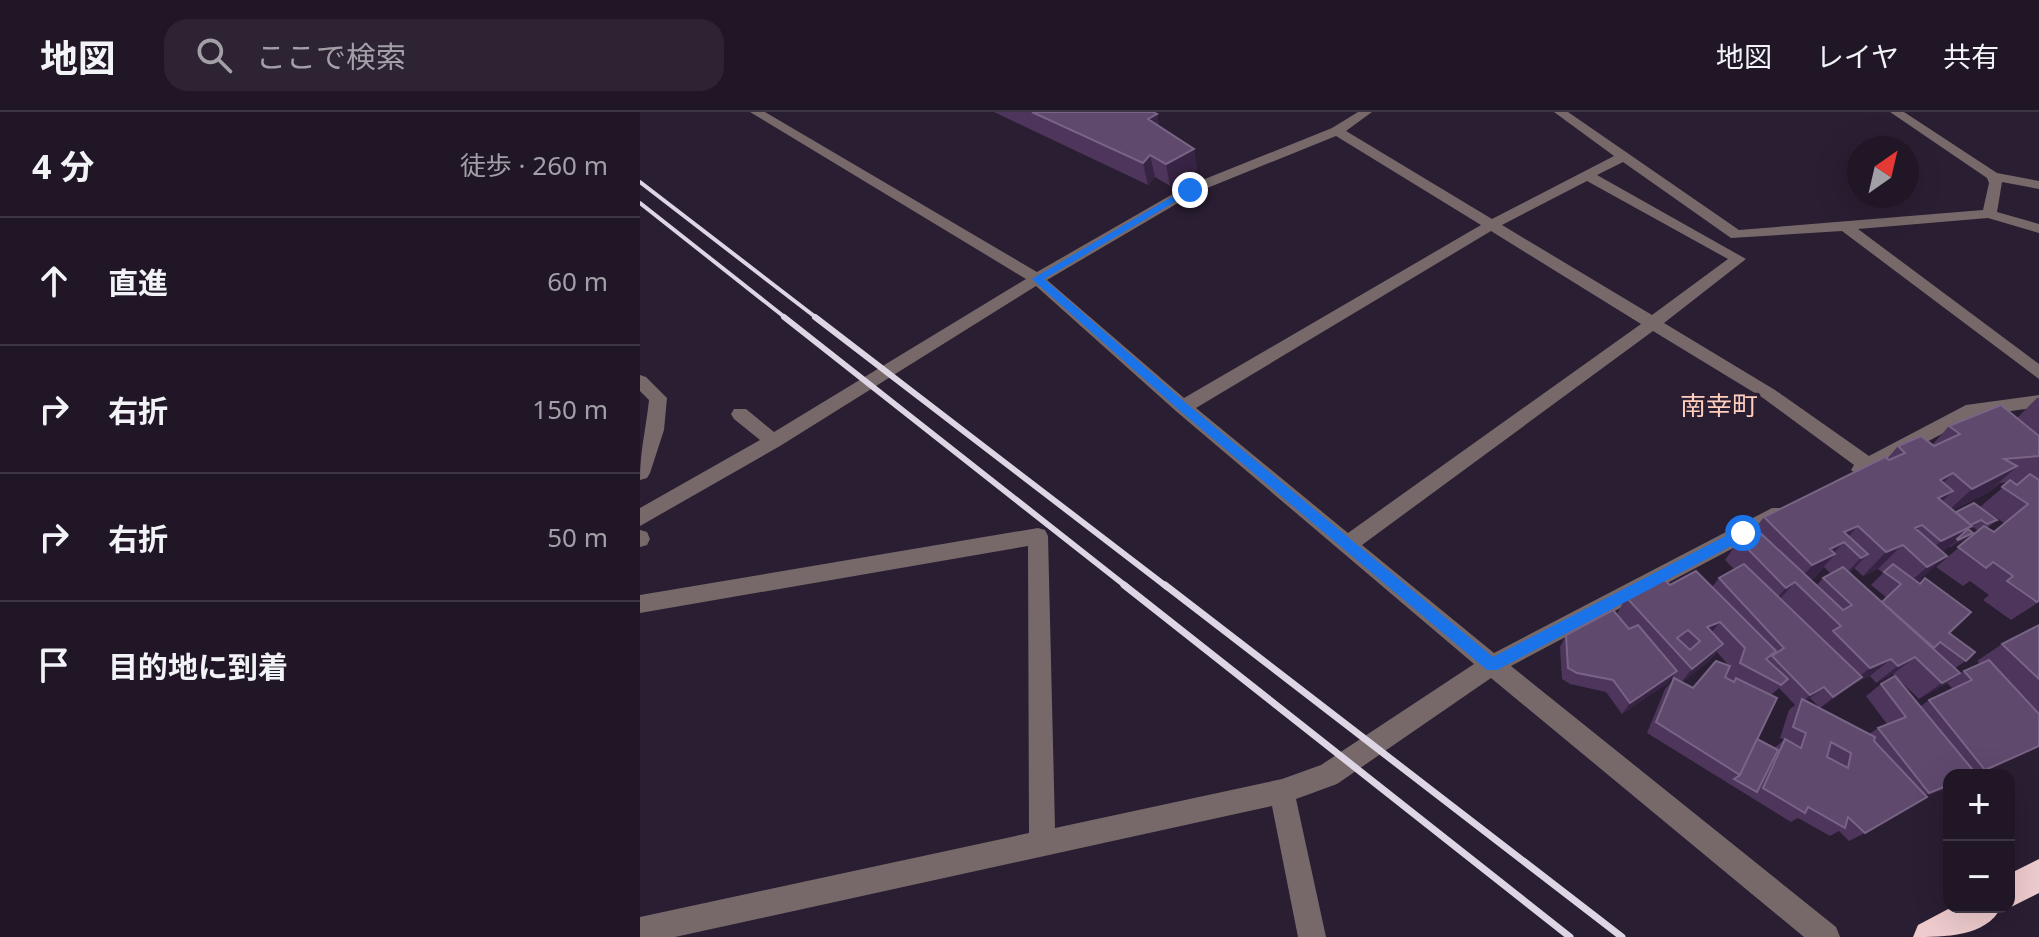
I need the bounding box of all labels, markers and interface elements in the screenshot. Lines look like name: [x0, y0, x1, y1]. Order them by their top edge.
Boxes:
search box: [164, 19, 724, 91]
text: 地図: [40, 31, 116, 83]
icon: search: [192, 33, 236, 77]
text: ここで検索: [256, 36, 406, 77]
text: 地図: [1716, 37, 1772, 75]
text: レイヤ: [1816, 37, 1899, 75]
text: 共有: [1943, 37, 1999, 75]
north arrow: [1847, 136, 1919, 208]
text: 4 分: [32, 143, 94, 189]
text: 徒歩 · 260 m: [460, 147, 608, 183]
route end: [1172, 172, 1208, 208]
icon: ahead: [32, 259, 76, 303]
text: 直進: [108, 262, 168, 303]
text: 60 m: [547, 263, 608, 299]
icon: right: [32, 387, 76, 431]
district label: 南幸町: [1680, 387, 1758, 423]
text: 右折: [108, 390, 168, 431]
text: 150 m: [532, 391, 608, 427]
icon: right: [32, 515, 76, 559]
route start: [1725, 515, 1761, 551]
text: 右折: [108, 518, 168, 559]
text: 50 m: [547, 519, 608, 555]
icon: arrive: [32, 643, 76, 687]
text: 目的地に到着: [108, 646, 288, 687]
map controls: [1943, 769, 2015, 913]
button: +: [1943, 769, 2015, 841]
button: −: [1943, 841, 2015, 913]

